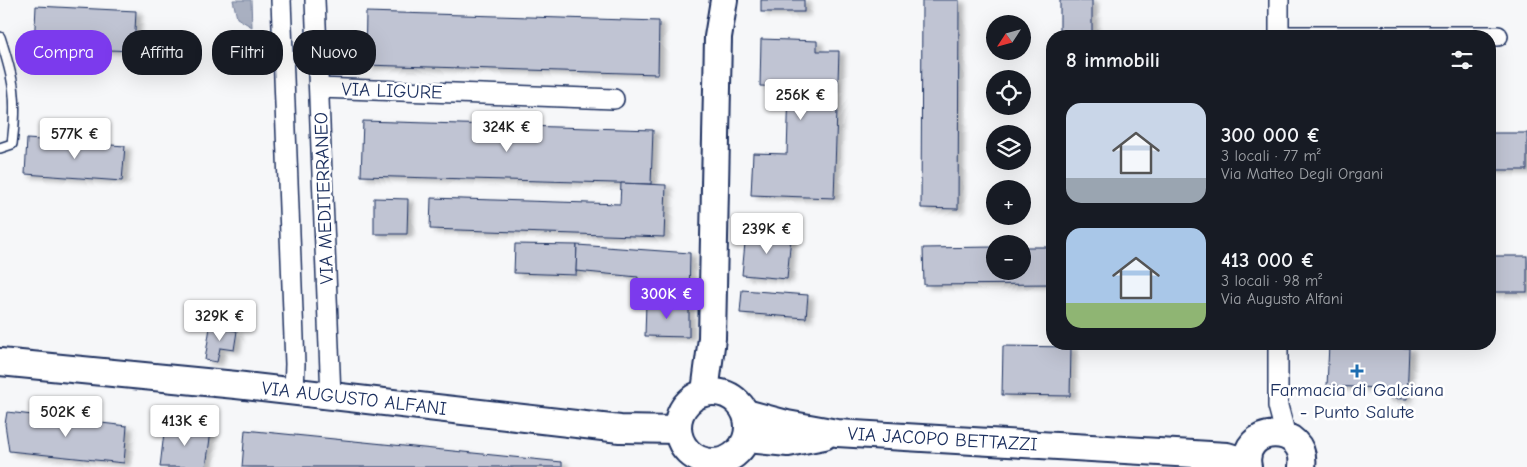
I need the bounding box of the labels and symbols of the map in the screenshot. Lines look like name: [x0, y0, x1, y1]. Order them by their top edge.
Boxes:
north arrow: [986, 15, 1031, 60]
street label: VIA LIGURE: [341, 78, 443, 104]
pin: 256K €: [760, 78, 842, 121]
pin: 324K €: [466, 110, 548, 153]
street label: VIA MEDITERRANEO: [310, 112, 338, 284]
pin: 577K €: [34, 118, 116, 160]
pin: 239K €: [726, 212, 808, 255]
pin: 300K €: [626, 278, 708, 320]
pin: 329K €: [179, 300, 261, 342]
marker: Farmacia di Galciana - Punto Salute: [1351, 365, 1363, 377]
street label: VIA AUGUSTO ALFANI: [260, 377, 448, 420]
place label: Farmacia di Galciana - Punto Salute: [1270, 379, 1444, 423]
pin: 502K €: [25, 396, 107, 438]
pin: 413K €: [144, 404, 226, 447]
street label: VIA JACOPO BETTAZZI: [847, 423, 1038, 456]

